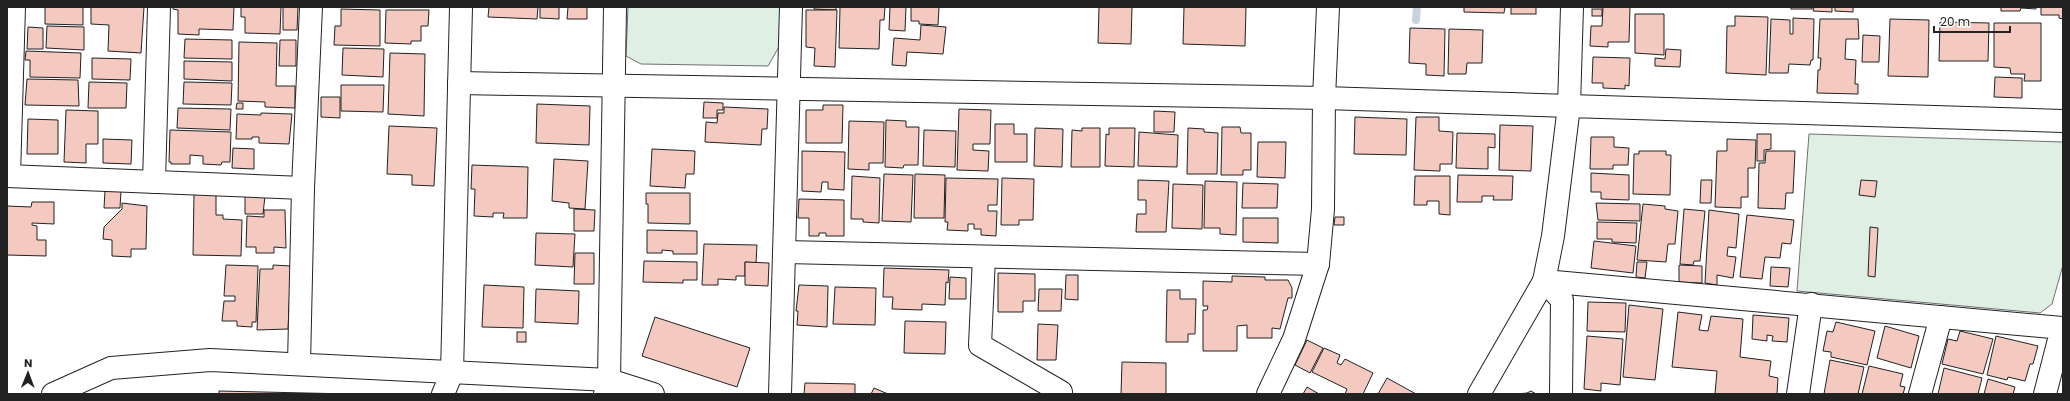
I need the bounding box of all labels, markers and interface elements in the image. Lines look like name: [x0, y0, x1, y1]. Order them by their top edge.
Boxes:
scale bar: [1934, 8, 2010, 34]
text: 20 m: [1940, 13, 1970, 30]
north arrow: [8, 353, 48, 393]
text: N: [24, 355, 32, 371]

